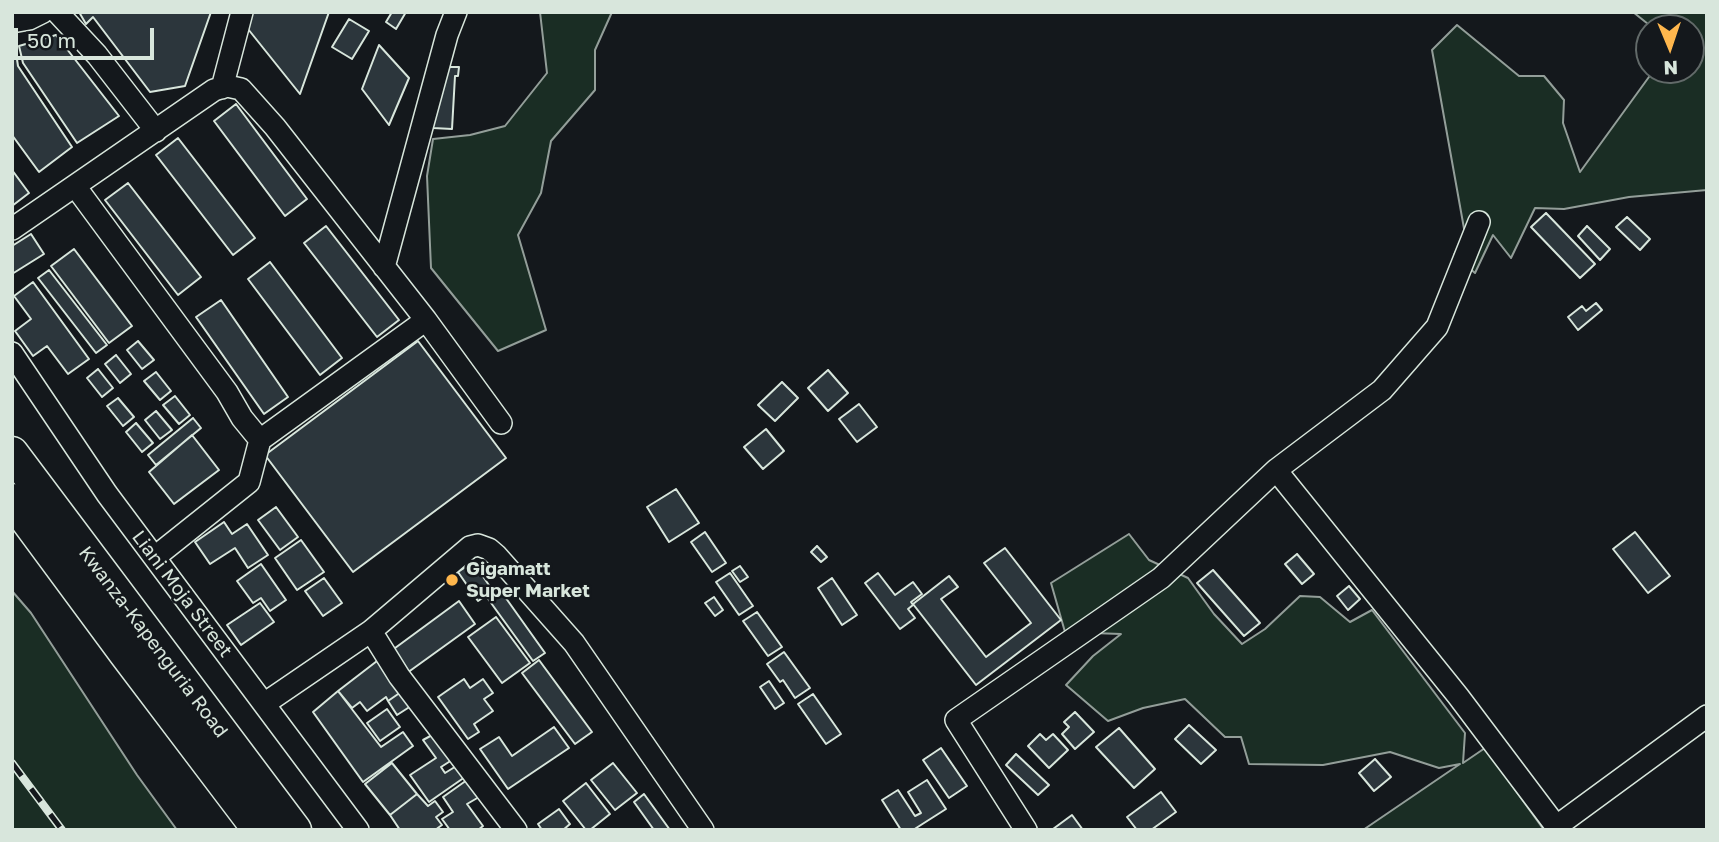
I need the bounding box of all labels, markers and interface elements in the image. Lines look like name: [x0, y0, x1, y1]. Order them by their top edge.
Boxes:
scale bar: [18, 14, 158, 58]
north arrow: [1635, 14, 1705, 84]
text: 50 m: [27, 27, 76, 53]
text: N: [1663, 57, 1678, 80]
street label: Liani Moja Street: [127, 526, 237, 662]
street label: Kwanza-Kapenguria Road: [74, 542, 232, 742]
place label: Gigamatt Super Market: [466, 558, 590, 602]
marker: Gigamatt Super Market: [444, 572, 460, 588]

